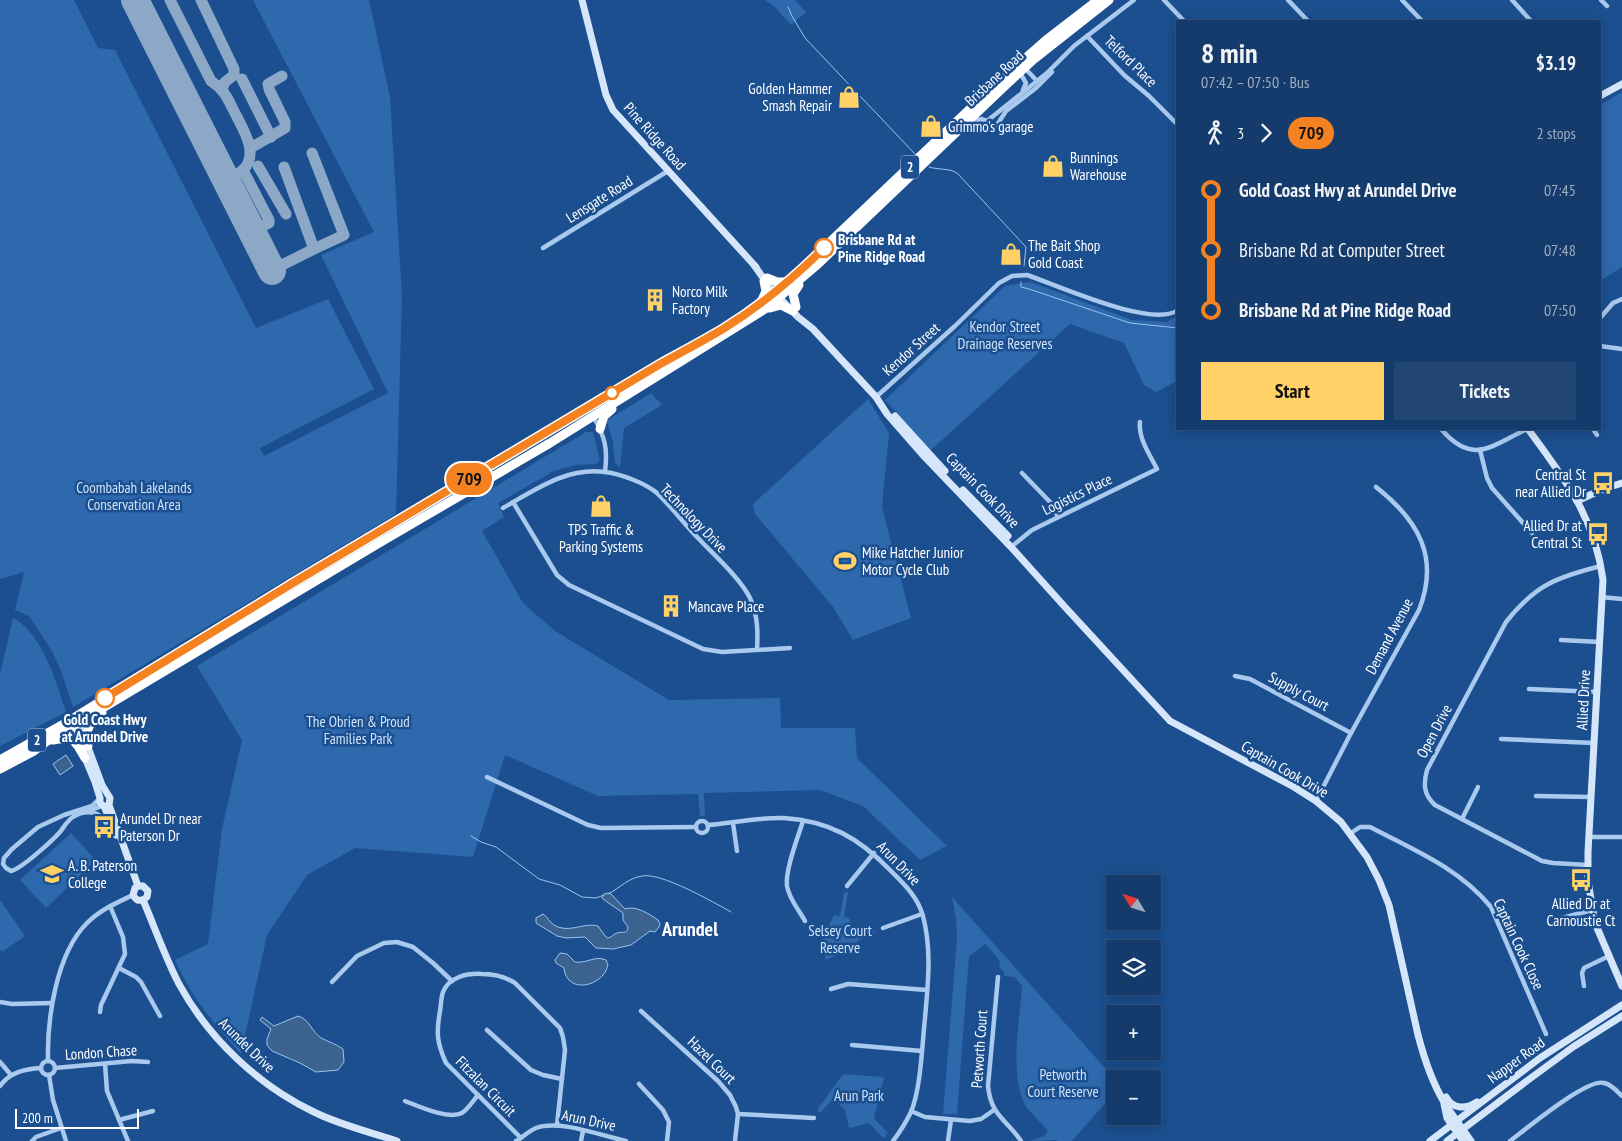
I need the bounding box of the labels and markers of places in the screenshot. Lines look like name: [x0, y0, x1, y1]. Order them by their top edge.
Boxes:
place label: Golden Hammer Smash Repair: [748, 79, 833, 115]
shop icon: Golden Hammer Smash Repair: [836, 84, 862, 110]
shop icon: Grimmo's garage: [918, 113, 944, 139]
place label: Grimmo's garage: [948, 117, 1034, 136]
place label: Bunnings Warehouse: [1070, 148, 1127, 184]
shop icon: Bunnings Warehouse: [1040, 153, 1066, 179]
place label: Brisbane Rd at Pine Ridge Road: [838, 230, 925, 266]
place label: The Bait Shop Gold Coast: [1028, 236, 1100, 272]
marker: Brisbane Rd at Pine Ridge Road: [814, 238, 834, 258]
shop icon: The Bait Shop Gold Coast: [998, 241, 1024, 267]
place label: Norco Milk Factory: [672, 282, 728, 318]
building icon: Norco Milk Factory: [642, 287, 668, 313]
unlabelled marker: [605, 386, 619, 400]
place label: Central St near Allied Dr: [1515, 465, 1587, 501]
bus stop icon: Central St near Allied Dr: [1590, 470, 1616, 496]
shop icon: TPS Traffic & Parking Systems: [588, 493, 614, 519]
place label: Allied Dr at Central St: [1523, 516, 1582, 552]
place label: TPS Traffic & Parking Systems: [559, 520, 643, 556]
bus stop icon: Allied Dr at Central St: [1585, 521, 1611, 547]
place label: Mike Hatcher Junior Motor Cycle Club: [862, 543, 965, 579]
sports icon: Mike Hatcher Junior Motor Cycle Club: [832, 548, 858, 574]
building icon: Mancave Place: [658, 593, 684, 619]
place label: Mancave Place: [688, 597, 764, 616]
marker: Gold Coast Hwy at Arundel Drive: [95, 688, 115, 708]
place label: Gold Coast Hwy at Arundel Drive: [62, 710, 148, 746]
place label: Arundel Dr near Paterson Dr: [120, 809, 203, 845]
bus stop icon: Arundel Dr near Paterson Dr: [91, 814, 117, 840]
place label: A. B. Paterson College: [68, 856, 137, 892]
school or university icon: A. B. Paterson College: [39, 861, 65, 887]
bus stop icon: Allied Dr at Carnoustie Ct: [1568, 867, 1594, 893]
place label: Allied Dr at Carnoustie Ct: [1547, 894, 1615, 930]

